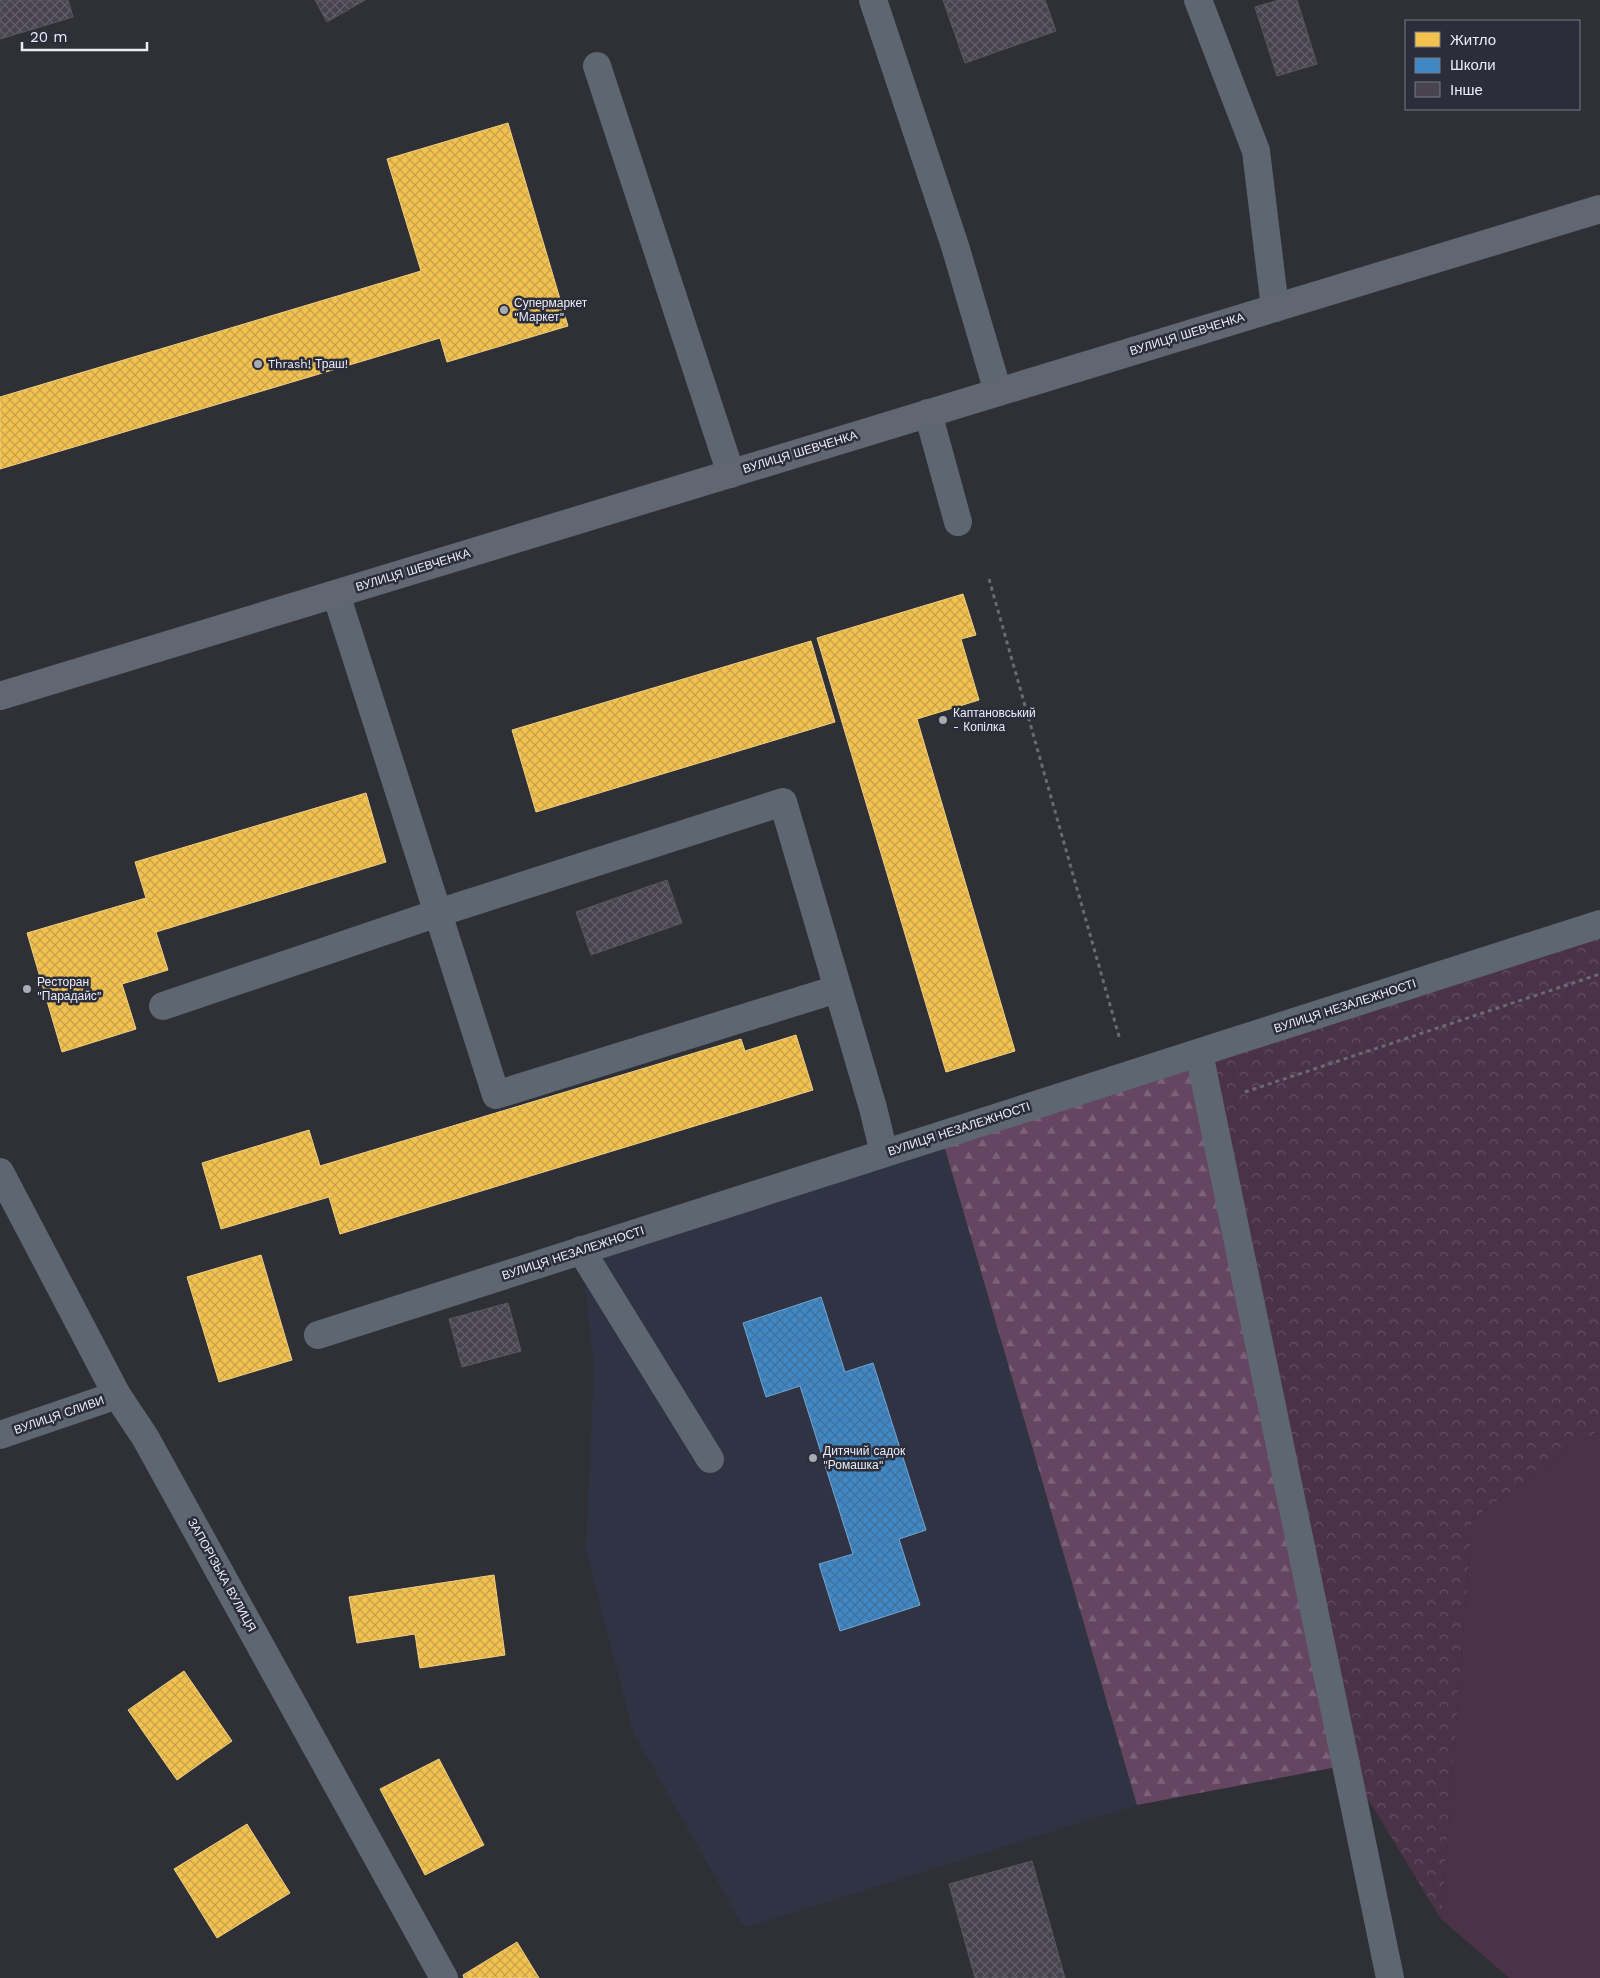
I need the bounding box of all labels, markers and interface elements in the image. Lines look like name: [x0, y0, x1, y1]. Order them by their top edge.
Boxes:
scale bar: [22, 20, 148, 52]
legend: [1405, 20, 1580, 110]
text: 20 m: [30, 28, 68, 46]
text: Житло: [1450, 31, 1496, 49]
text: Школи: [1450, 56, 1496, 74]
text: Інше: [1450, 81, 1483, 99]
place label: Супермаркет "Маркет": [514, 296, 588, 324]
marker: Супермаркет "Маркет": [498, 304, 510, 316]
street label: ВУЛИЦЯ ШЕВЧЕНКА: [1128, 310, 1246, 358]
place label: Thrash! Траш!: [268, 357, 348, 371]
marker: Thrash! Траш!: [252, 358, 264, 370]
street label: ВУЛИЦЯ ШЕВЧЕНКА: [741, 428, 859, 476]
street label: ВУЛИЦЯ ШЕВЧЕНКА: [354, 546, 472, 594]
place label: Каптановський - Копілка: [953, 706, 1036, 734]
marker: Каптановський - Копілка: [937, 714, 949, 726]
place label: Ресторан "Парадайс": [37, 975, 102, 1003]
street label: ВУЛИЦЯ НЕЗАЛЕЖНОСТІ: [1272, 976, 1418, 1036]
marker: Ресторан "Парадайс": [21, 983, 33, 995]
street label: ВУЛИЦЯ НЕЗАЛЕЖНОСТІ: [886, 1099, 1032, 1159]
street label: ВУЛИЦЯ НЕЗАЛЕЖНОСТІ: [500, 1223, 646, 1283]
street label: ВУЛИЦЯ СЛИВИ: [12, 1393, 106, 1437]
place label: Дитячий садок "Ромашка": [823, 1444, 906, 1472]
marker: Дитячий садок "Ромашка": [807, 1452, 819, 1464]
street label: ЗАПОРІЗЬКА ВУЛИЦЯ: [185, 1516, 259, 1634]

